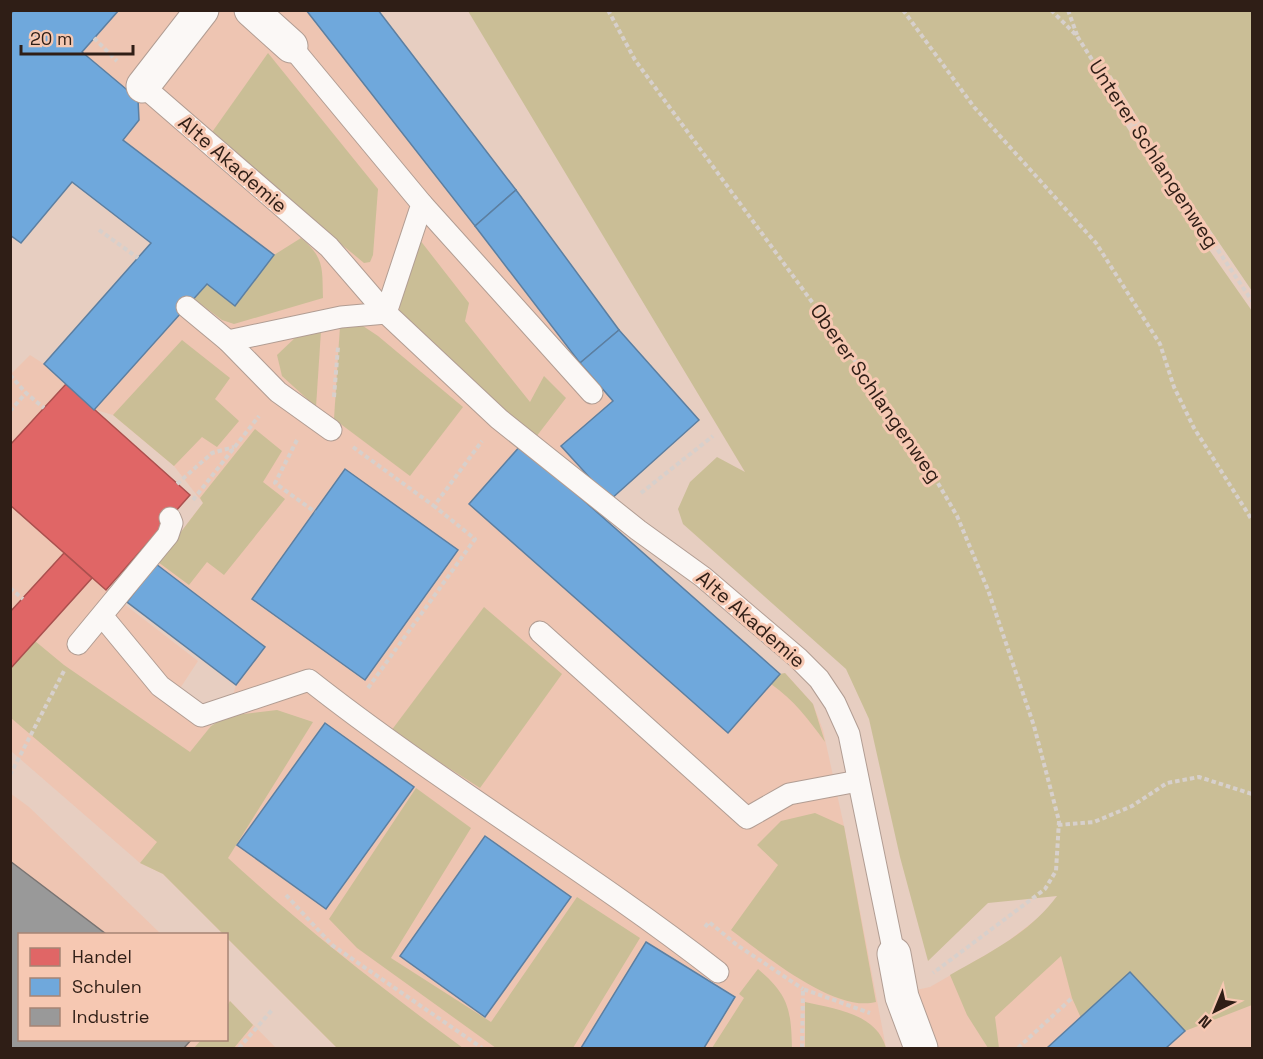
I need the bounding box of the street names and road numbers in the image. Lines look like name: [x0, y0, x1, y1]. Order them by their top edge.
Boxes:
street label: Unterer Schlangenweg: [1083, 55, 1225, 253]
street label: Alte Akademie: [173, 110, 293, 218]
street label: Oberer Schlangenweg: [804, 299, 948, 487]
street label: Alte Akademie: [691, 565, 811, 673]

